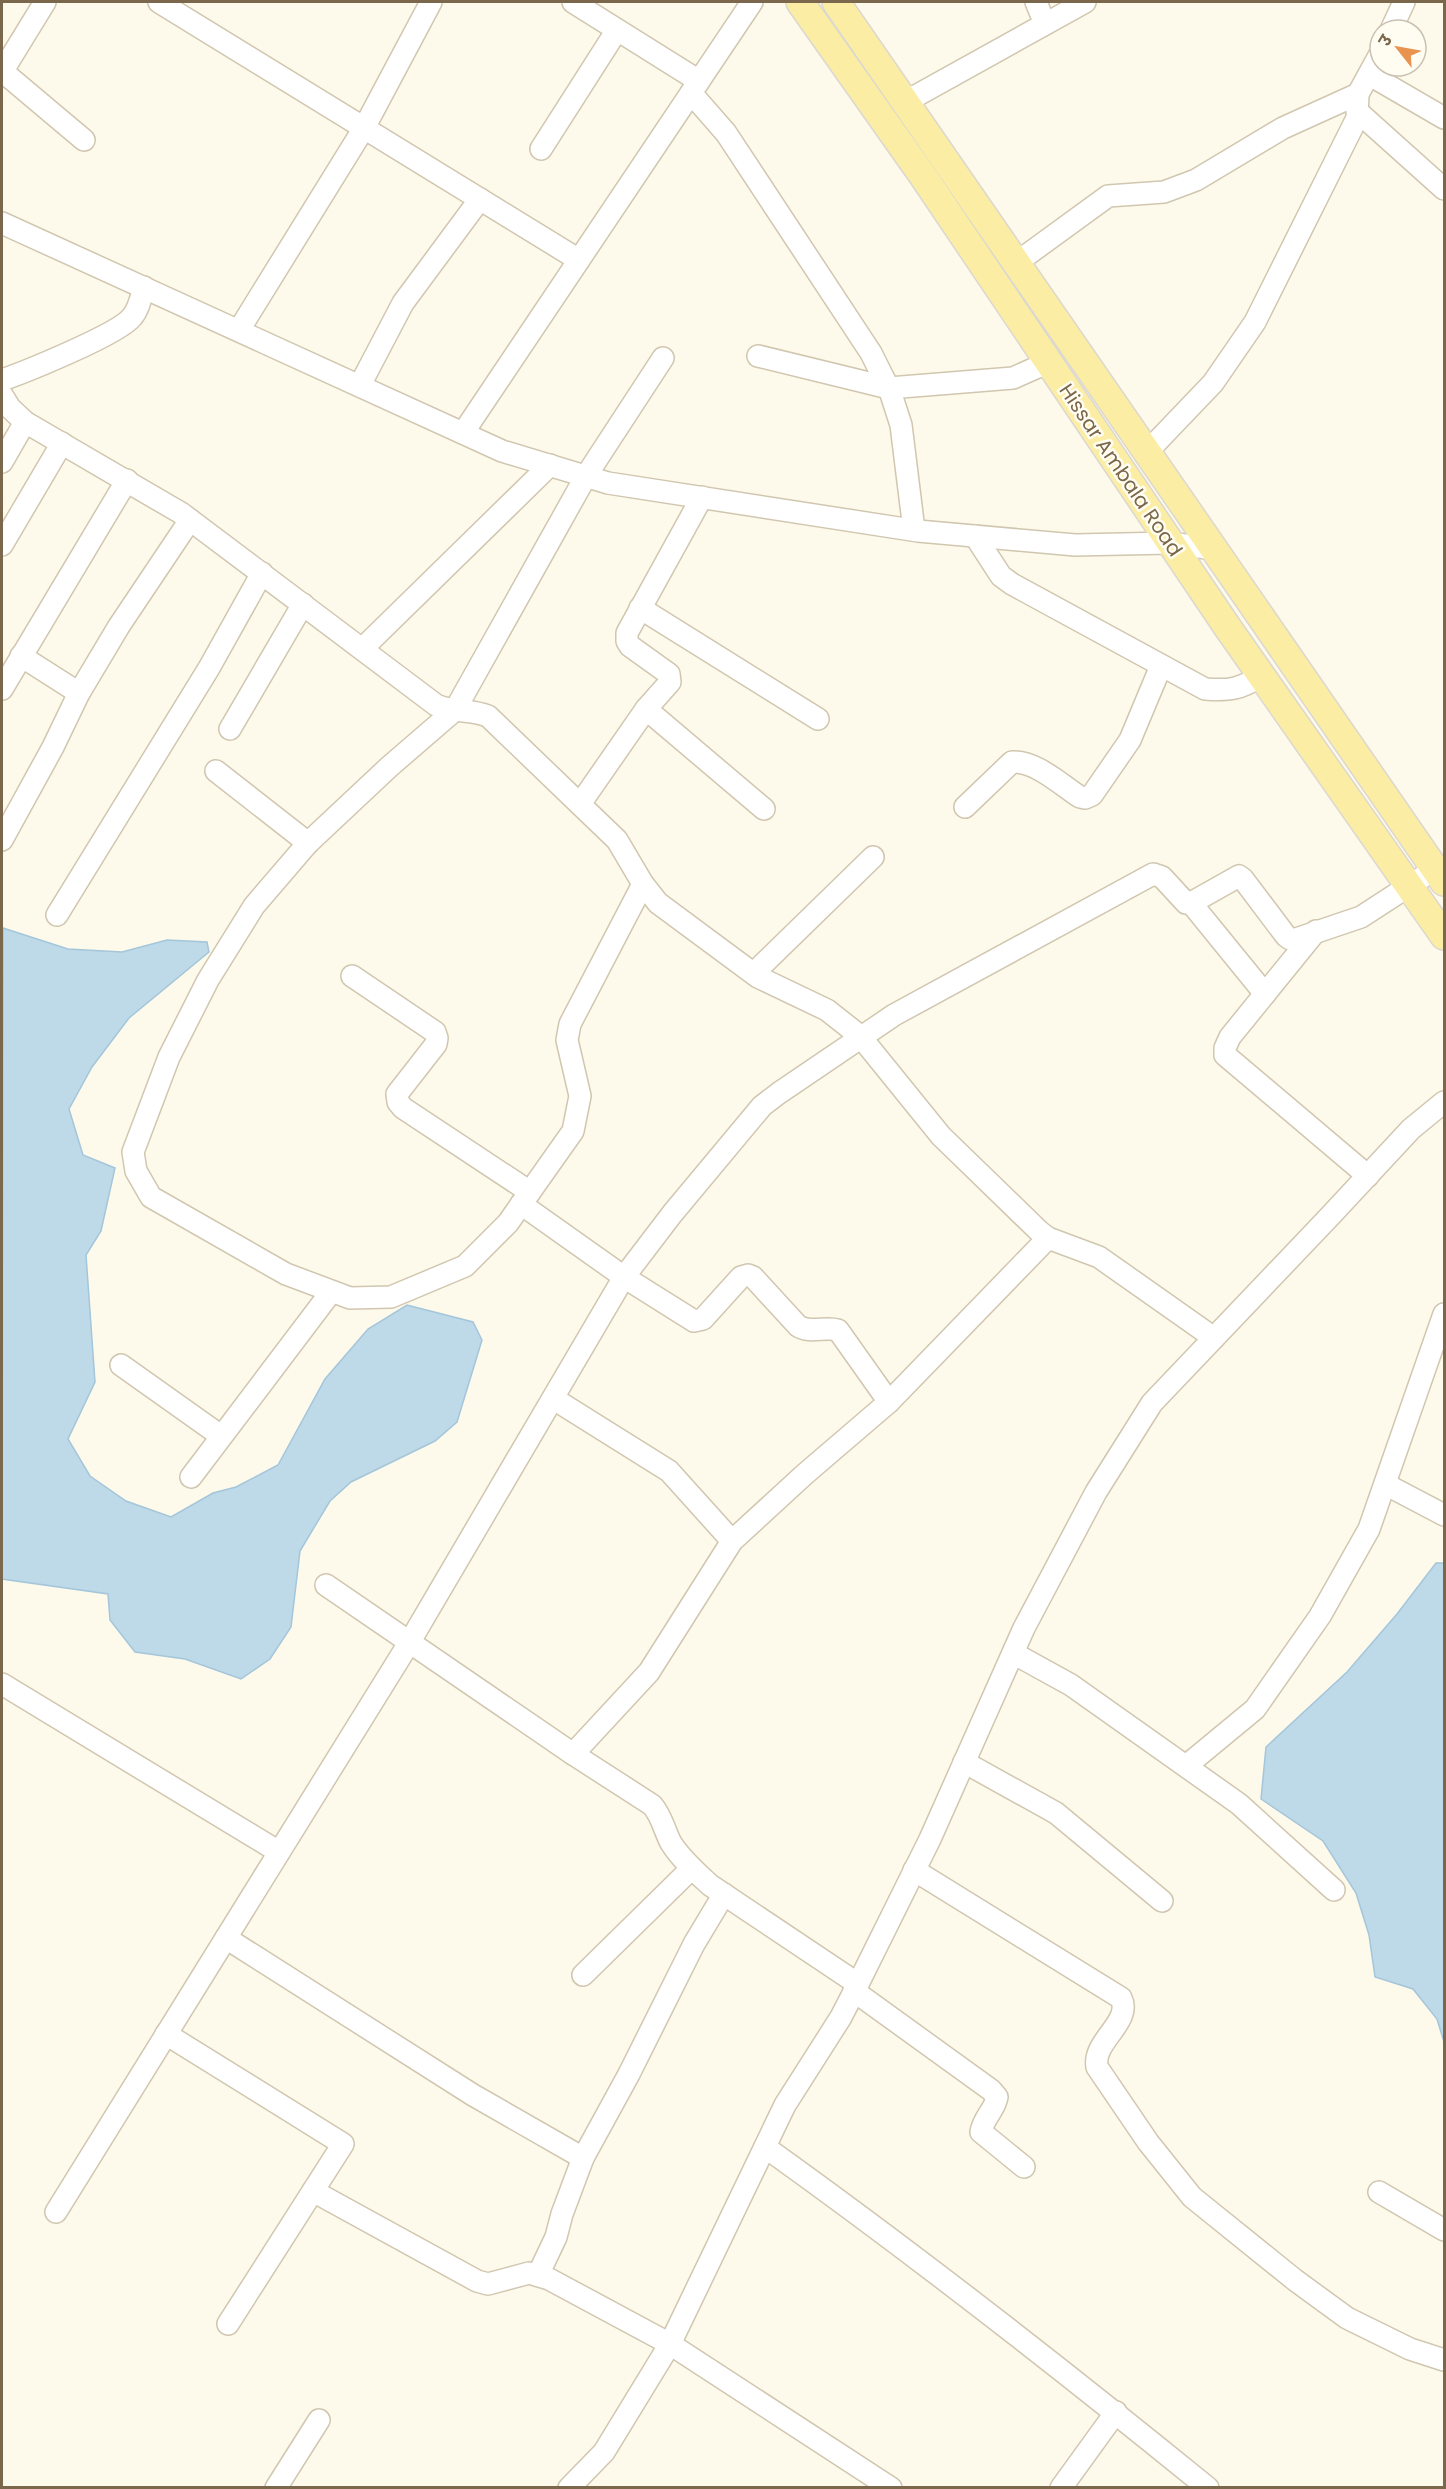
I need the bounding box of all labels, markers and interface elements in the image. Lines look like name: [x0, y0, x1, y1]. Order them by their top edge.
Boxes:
north arrow: [1368, 18, 1428, 78]
text: उ: [1373, 30, 1398, 51]
street label: Hissar Ambala Road: [1053, 378, 1189, 562]

